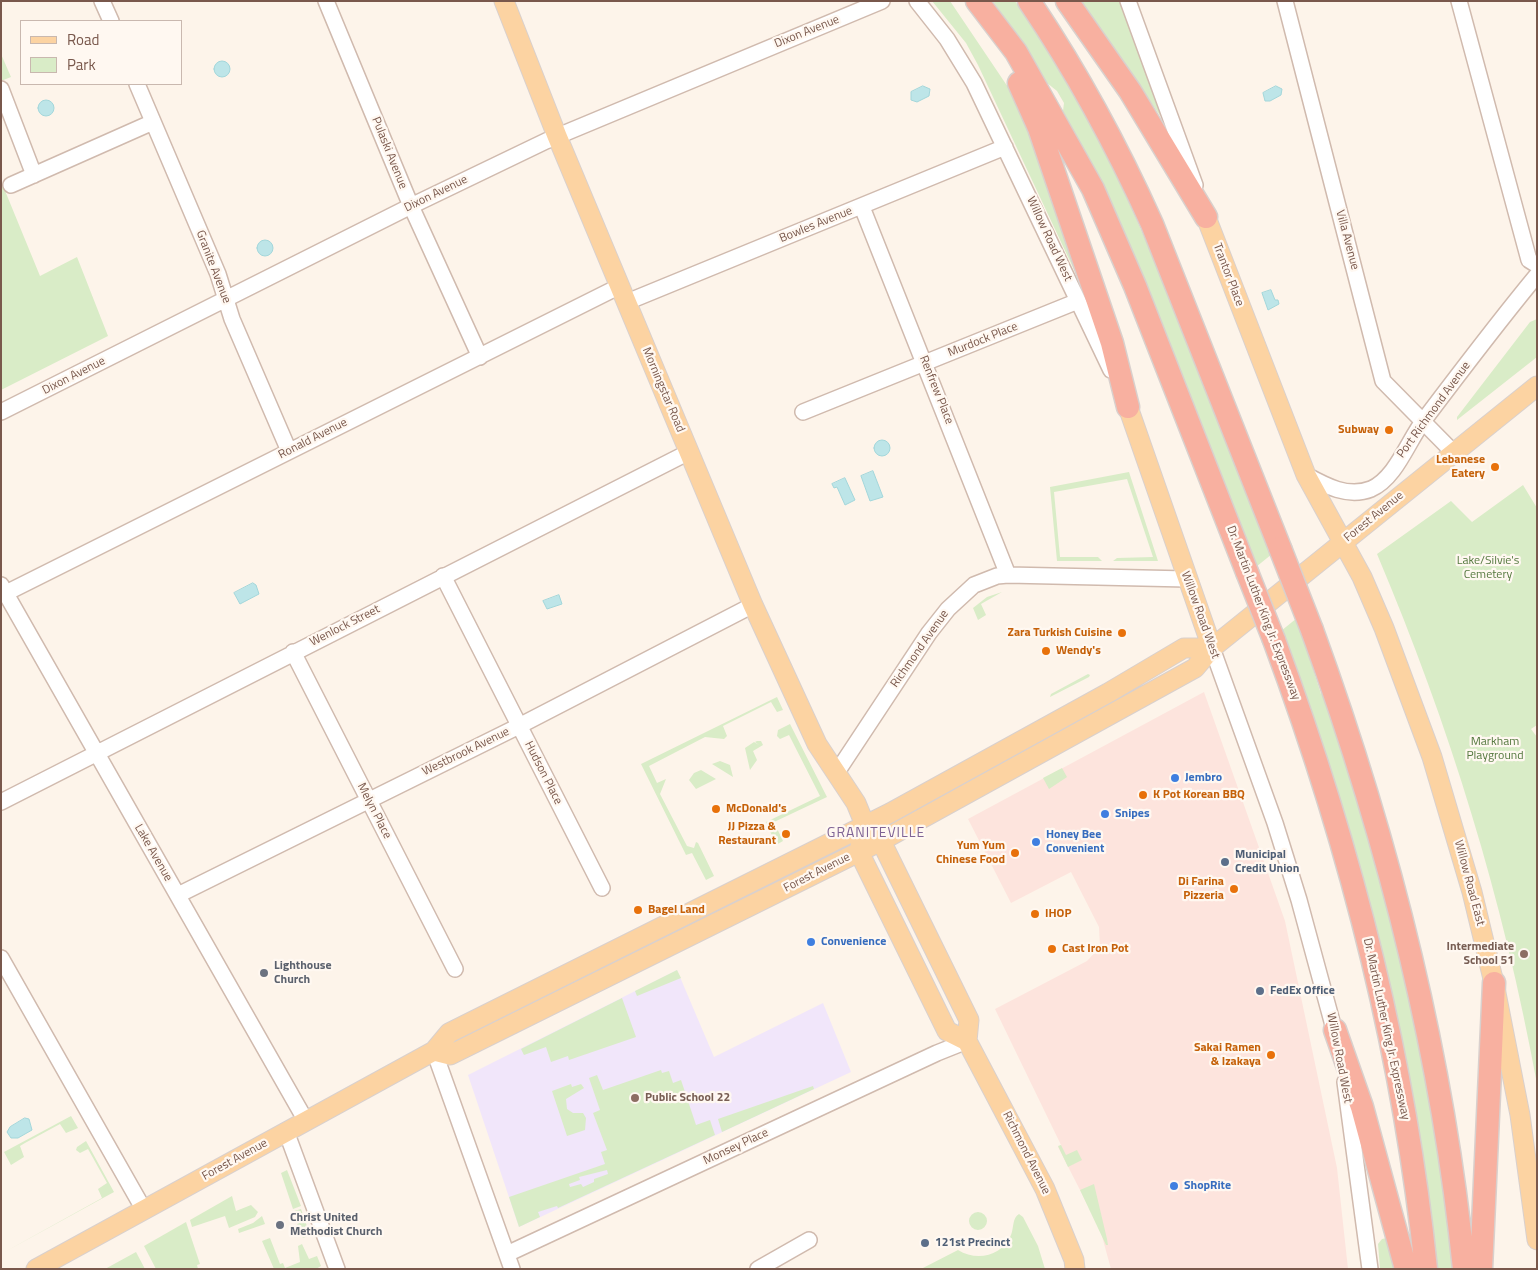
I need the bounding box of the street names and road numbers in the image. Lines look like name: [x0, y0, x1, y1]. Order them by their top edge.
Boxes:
street label: Dixon Avenue: [772, 12, 842, 52]
street label: Pulaski Avenue: [368, 115, 410, 191]
street label: Dixon Avenue: [402, 172, 470, 216]
street label: Willow Road West: [1023, 194, 1075, 284]
street label: Bowles Avenue: [777, 204, 855, 246]
street label: Villa Avenue: [1332, 209, 1362, 271]
street label: Granite Avenue: [192, 228, 234, 306]
street label: Trantor Place: [1209, 241, 1247, 309]
street label: Murdock Place: [946, 319, 1020, 361]
street label: Morningstar Road: [639, 345, 687, 435]
street label: Dixon Avenue: [40, 354, 108, 398]
street label: Renfrew Place: [916, 354, 956, 426]
street label: Port Richmond Avenue: [1394, 359, 1474, 461]
street label: Ronald Avenue: [276, 415, 350, 463]
street label: Forest Avenue: [1341, 489, 1407, 545]
street label: Dr. Martin Luther King Jr. Expressway: [1223, 524, 1303, 702]
street label: Willow Road West: [1178, 569, 1222, 661]
street label: Wenlock Street: [308, 602, 382, 650]
street label: Richmond Avenue: [888, 608, 952, 690]
street label: Westbrook Avenue: [420, 725, 512, 779]
street label: Hudson Place: [521, 739, 565, 807]
street label: Melyn Place: [354, 781, 394, 841]
street label: Lake Avenue: [131, 822, 175, 884]
street label: Willow Road East: [1451, 839, 1487, 927]
street label: Forest Avenue: [781, 850, 853, 896]
street label: Dr. Martin Luther King Jr. Expressway: [1360, 937, 1412, 1121]
street label: Willow Road West: [1323, 1012, 1355, 1104]
street label: Richmond Avenue: [999, 1109, 1053, 1197]
street label: Monsey Place: [701, 1126, 771, 1168]
street label: Forest Avenue: [200, 1136, 270, 1184]

